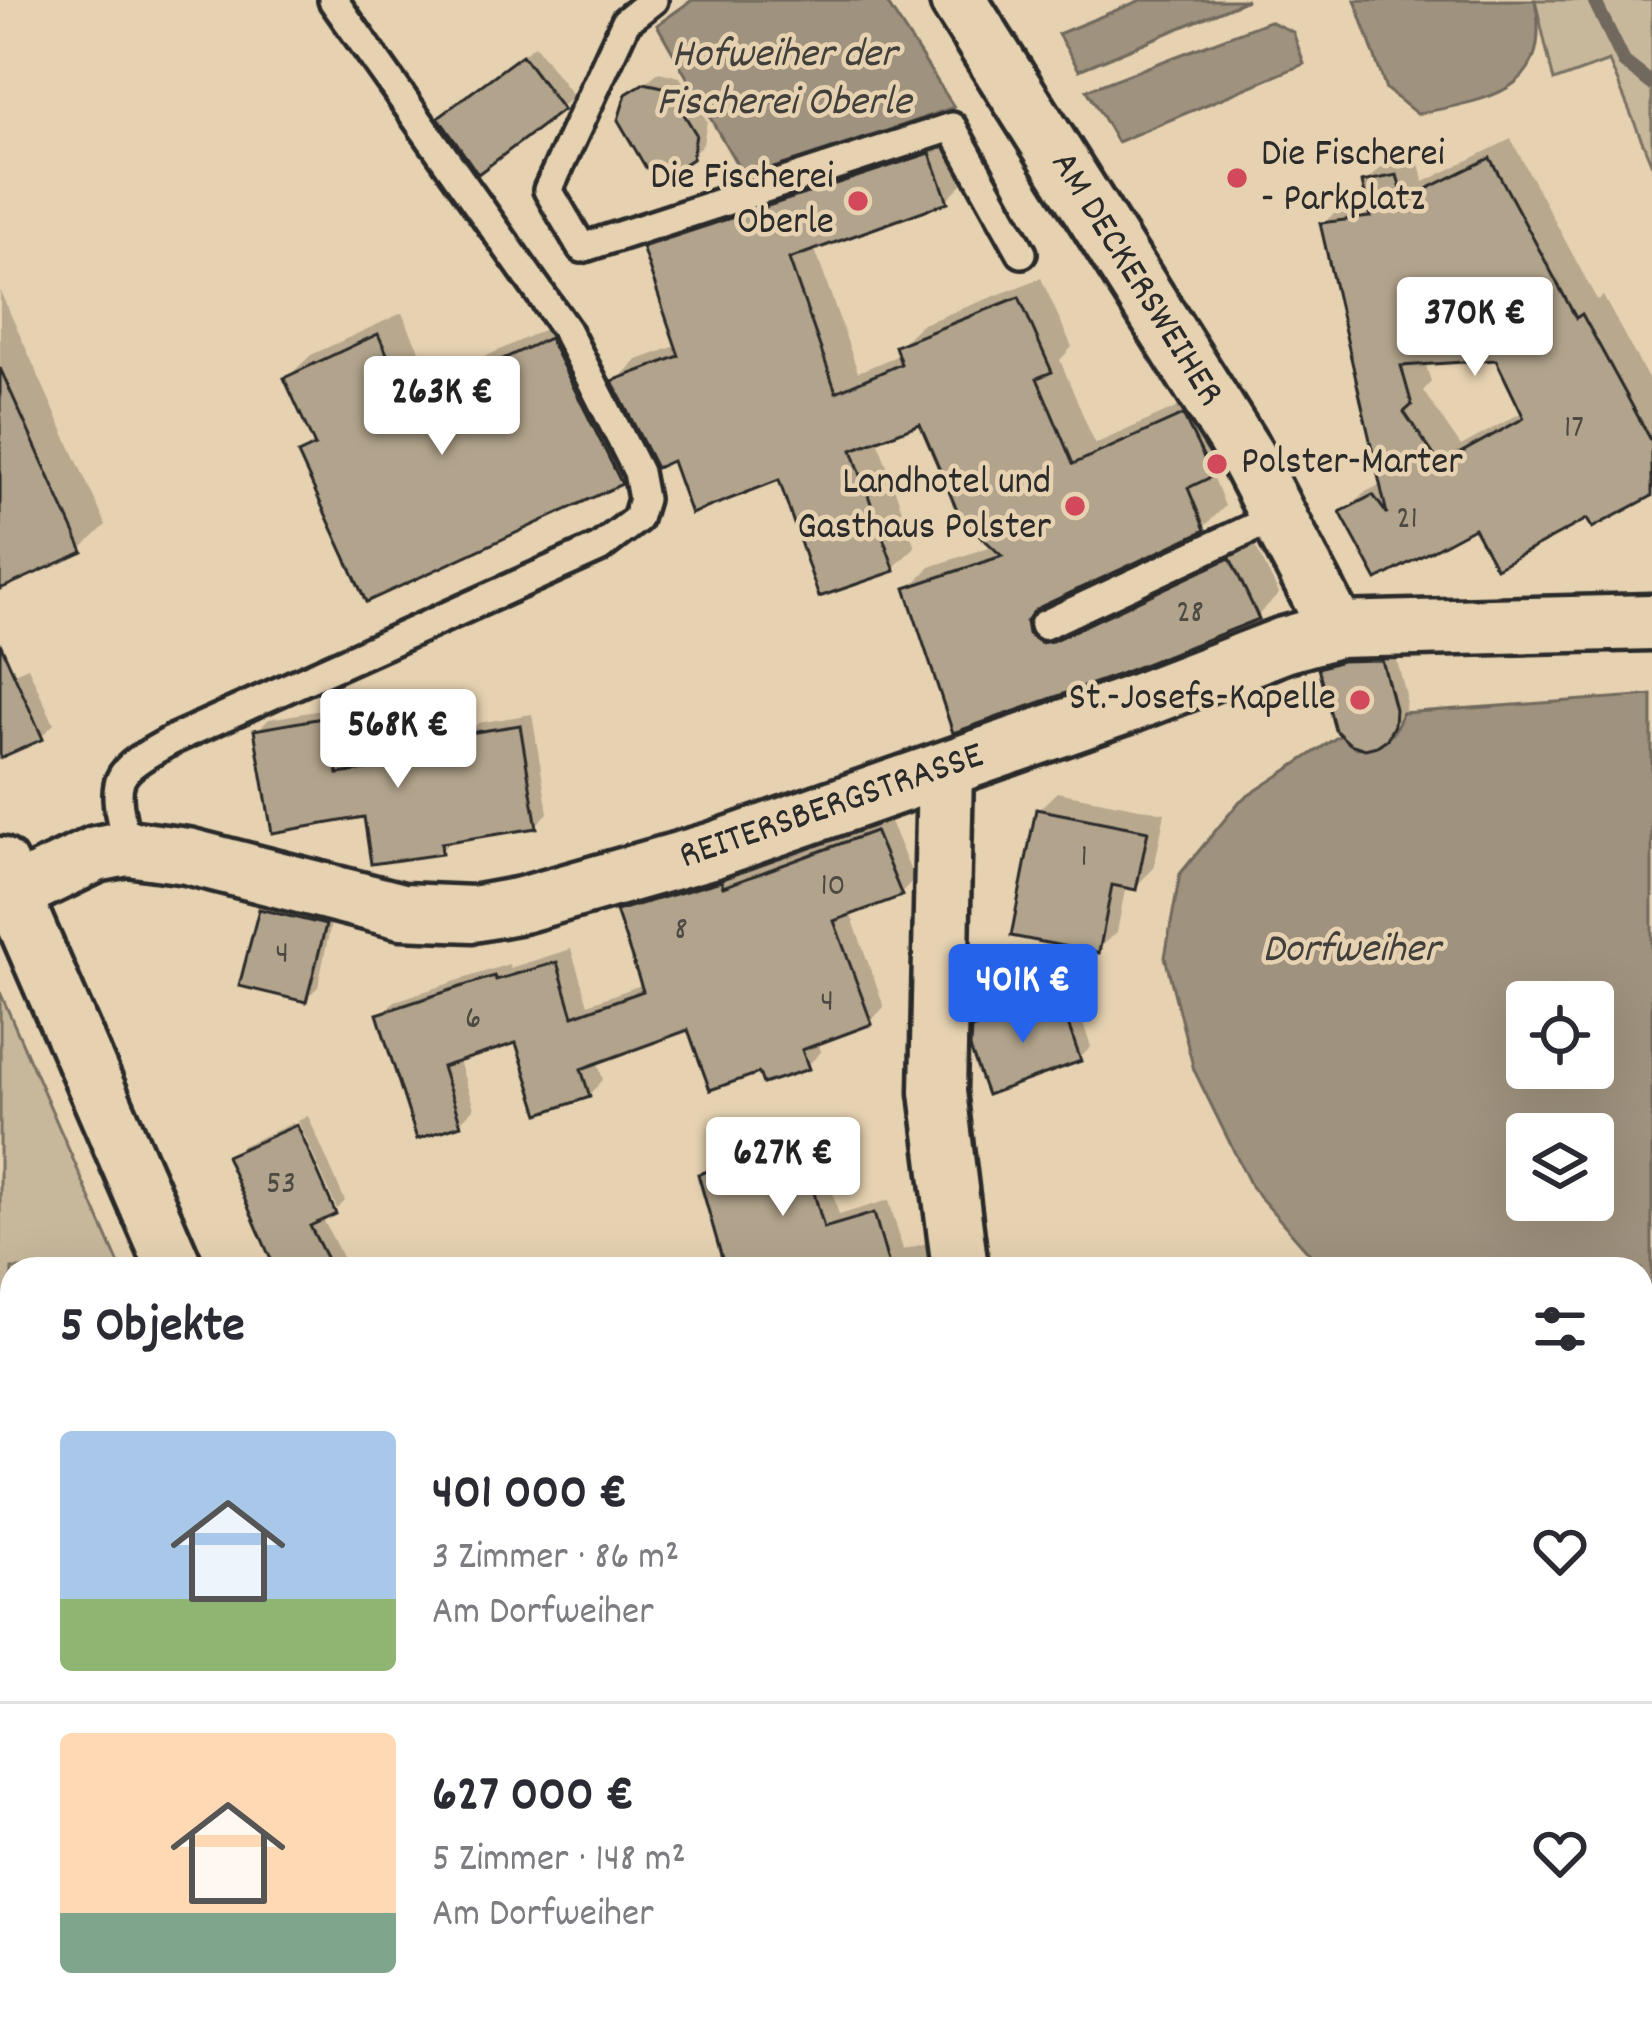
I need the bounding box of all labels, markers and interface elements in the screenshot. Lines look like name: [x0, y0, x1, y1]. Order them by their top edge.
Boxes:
water label: Hofweiher der Fischerei Oberle: [657, 27, 914, 135]
place label: Die Fischerei - Parkplatz: [1261, 129, 1445, 229]
street label: AM DECKERSWEIHER: [1035, 142, 1235, 418]
place label: Die Fischerei Oberle: [650, 152, 834, 252]
marker: Die Fischerei - Parkplatz: [1224, 165, 1250, 191]
marker: Die Fischerei Oberle: [845, 188, 871, 214]
pin: 370K €: [1377, 277, 1573, 379]
text: 370K €: [1424, 288, 1526, 343]
pin: 263K €: [344, 356, 540, 458]
text: 263K €: [391, 367, 493, 422]
house number: 17: [1564, 406, 1584, 453]
place label: Polster-Marter: [1241, 437, 1463, 492]
marker: Polster-Marter: [1204, 451, 1230, 477]
place label: Landhotel und Gasthaus Polster: [797, 457, 1052, 557]
marker: Landhotel und Gasthaus Polster: [1062, 493, 1088, 519]
house number: 21: [1396, 497, 1418, 544]
house number: 28: [1176, 591, 1204, 638]
place label: St.-Josefs-Kapelle: [1069, 673, 1336, 728]
marker: St.-Josefs-Kapelle: [1347, 687, 1373, 713]
pin: 568K €: [300, 689, 496, 791]
text: 568K €: [347, 700, 449, 755]
street label: REITERSBERGSTRASSE: [673, 730, 992, 886]
house number: 1: [1080, 835, 1088, 882]
house number: 10: [820, 864, 846, 911]
house number: 8: [674, 908, 688, 955]
water label: Dorfweiher: [1262, 922, 1444, 982]
house number: 4: [275, 932, 289, 979]
pin: 401K €: [925, 944, 1121, 1046]
text: 401K €: [976, 955, 1070, 1010]
house number: 4: [820, 980, 834, 1027]
map controls: [1506, 981, 1614, 1221]
button: locate: [1506, 981, 1614, 1089]
house number: 6: [465, 997, 481, 1044]
button: layers: [1506, 1113, 1614, 1221]
pin: 627K €: [685, 1117, 881, 1219]
text: 627K €: [733, 1128, 833, 1183]
house number: 53: [266, 1162, 296, 1209]
text: 5 Objekte: [60, 1293, 245, 1365]
icon: filters: [1527, 1296, 1593, 1362]
text: 401 000 €: [432, 1460, 627, 1532]
icon: home: [156, 1479, 300, 1623]
icon: heart: [1527, 1518, 1593, 1584]
text: 3 Zimmer · 86 m²: [432, 1532, 679, 1587]
text: Am Dorfweiher: [432, 1587, 654, 1642]
text: 627 000 €: [432, 1762, 634, 1834]
icon: home: [156, 1781, 300, 1925]
icon: heart: [1527, 1820, 1593, 1886]
text: 5 Zimmer · 148 m²: [432, 1834, 686, 1889]
text: Am Dorfweiher: [432, 1889, 654, 1944]

